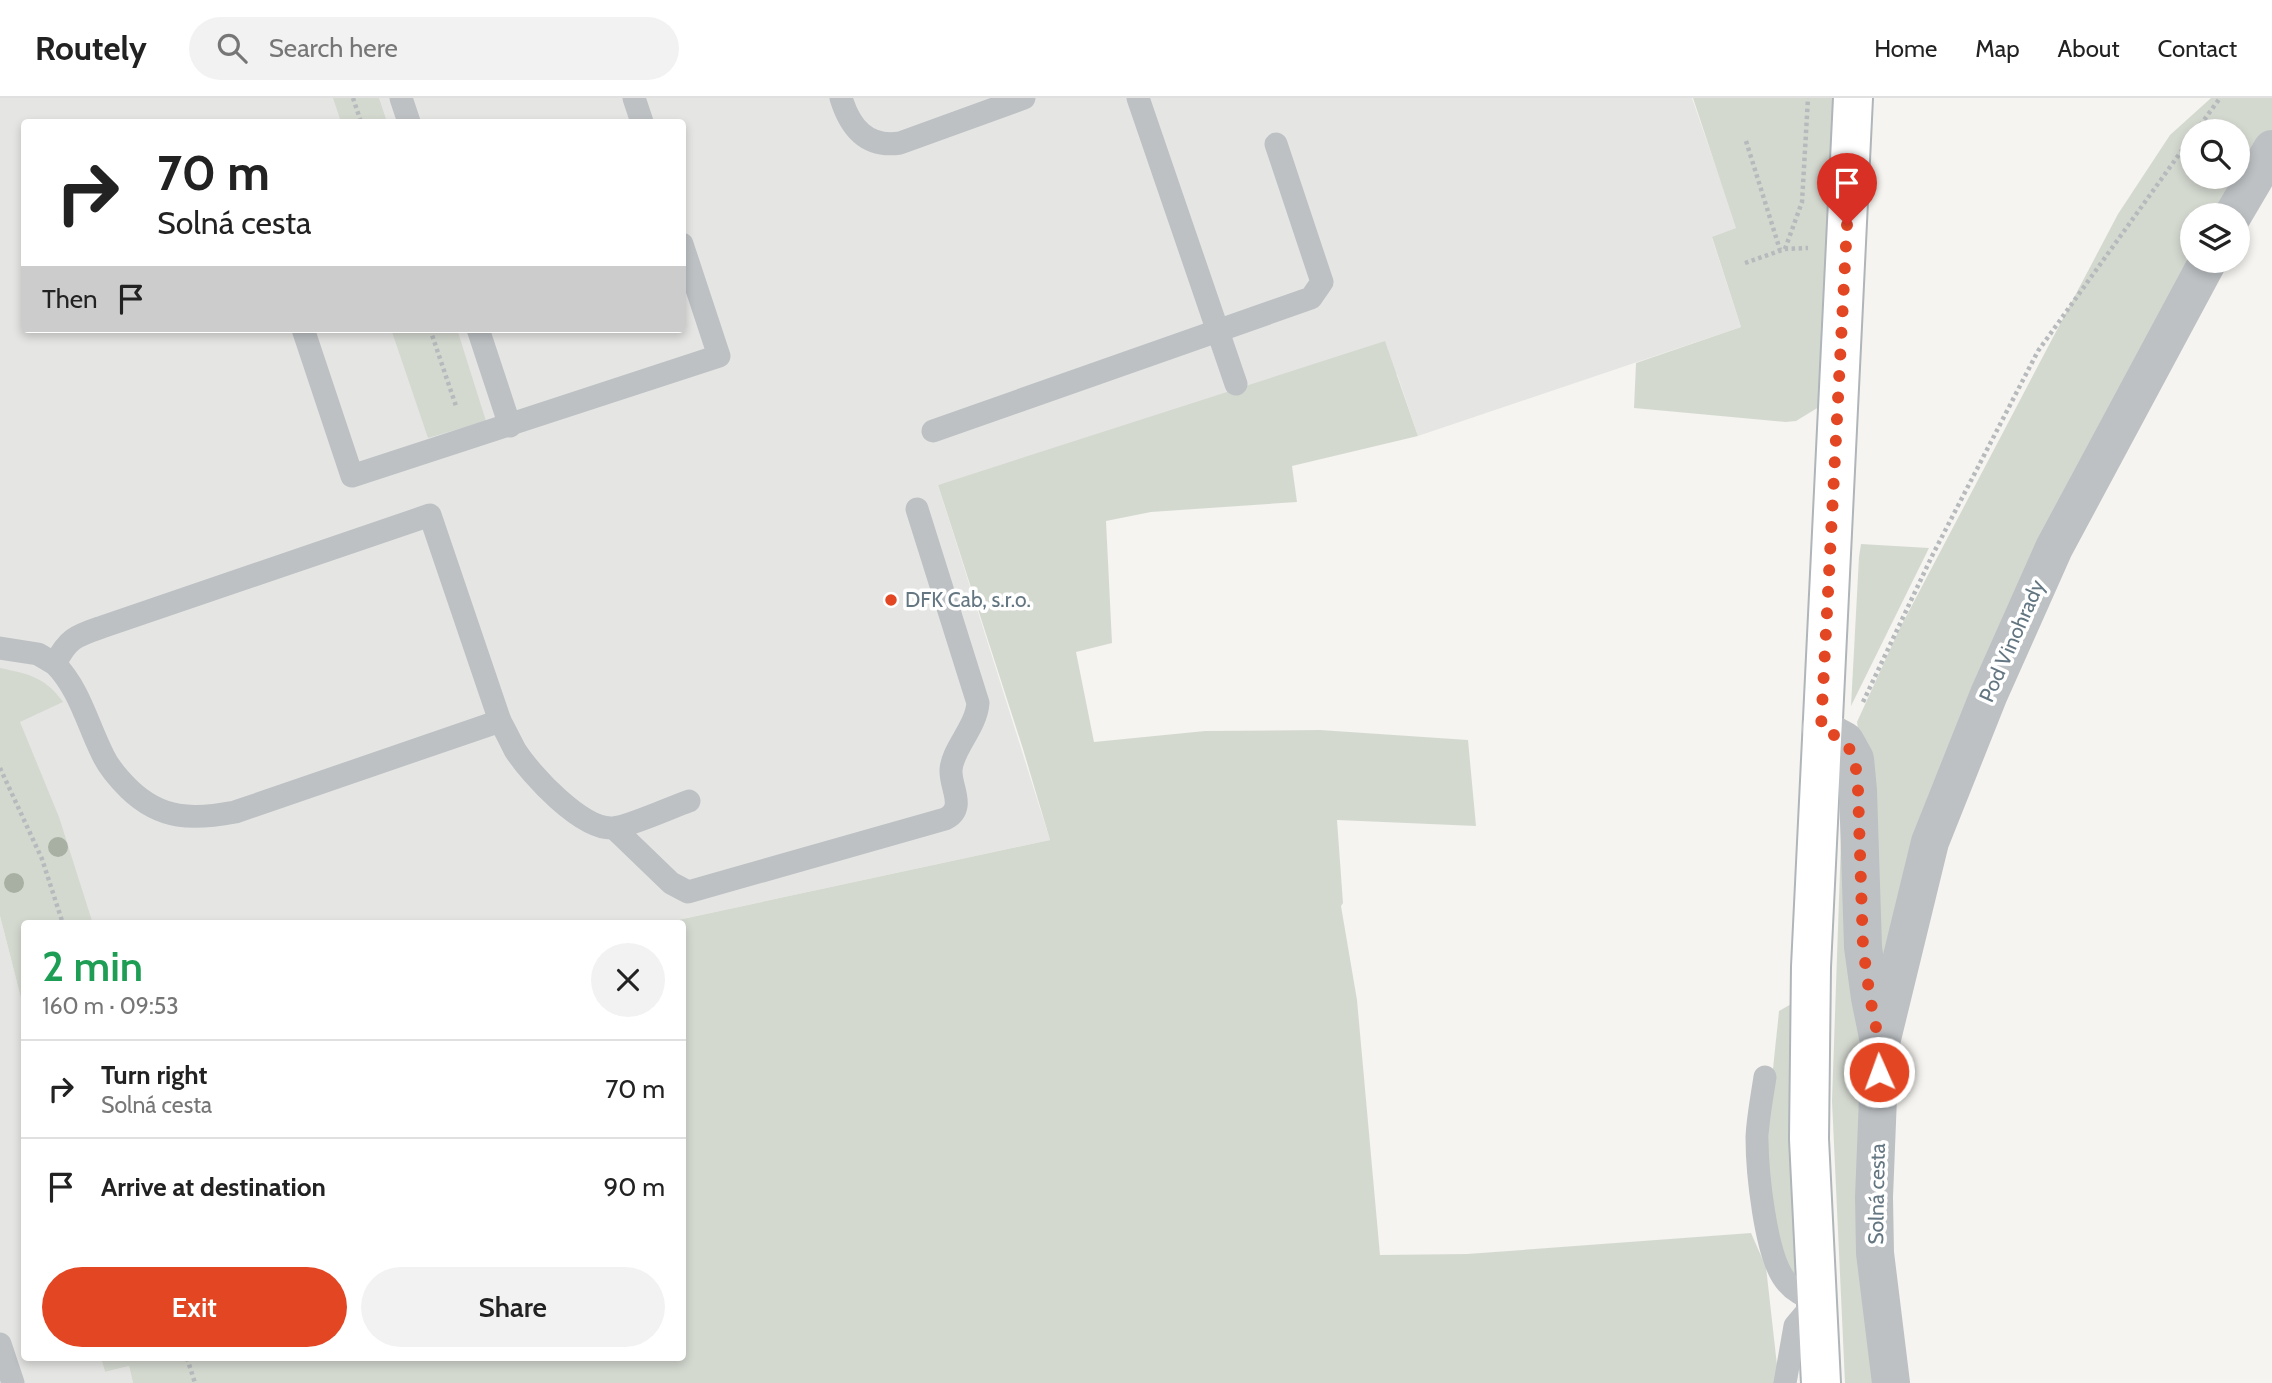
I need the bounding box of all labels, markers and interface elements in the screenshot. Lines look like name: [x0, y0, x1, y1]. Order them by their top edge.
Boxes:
search box: [189, 17, 679, 80]
text: Routely: [35, 28, 147, 68]
icon: search: [213, 29, 251, 67]
text: Search here: [269, 32, 398, 64]
text: Home: [1874, 34, 1937, 63]
text: Map: [1975, 34, 2020, 63]
text: About: [2058, 34, 2120, 63]
text: Contact: [2158, 34, 2237, 63]
map controls: [2180, 119, 2250, 273]
button: search: [2180, 119, 2250, 189]
text: 70 m: [157, 143, 270, 202]
icon: right: [42, 147, 133, 238]
pin: [1817, 153, 1877, 225]
icon: arrive: [1828, 164, 1866, 202]
text: Solná cesta: [157, 203, 311, 242]
button: layers: [2180, 203, 2250, 273]
icon: arrive: [112, 280, 150, 318]
text: Then: [42, 283, 98, 315]
street label: Pod Vinohrady: [1973, 575, 2050, 706]
place label: DFK Cab, s.r.o.: [905, 587, 1031, 612]
marker: DFK Cab, s.r.o.: [883, 592, 899, 608]
text: 2 min: [42, 940, 143, 992]
button: close: [591, 943, 665, 1017]
text: 160 m · 09:53: [42, 992, 179, 1020]
position arrow: [1842, 1035, 1916, 1109]
text: Turn right: [101, 1059, 207, 1091]
icon: right: [42, 1070, 80, 1108]
text: 70 m: [605, 1073, 665, 1105]
text: Solná cesta: [101, 1091, 212, 1119]
street label: Solná cesta: [1863, 1143, 1890, 1245]
icon: arrive: [42, 1168, 80, 1206]
text: Arrive at destination: [101, 1171, 326, 1203]
text: 90 m: [603, 1171, 665, 1203]
button: Exit: [42, 1267, 347, 1347]
button: Share: [361, 1267, 665, 1347]

